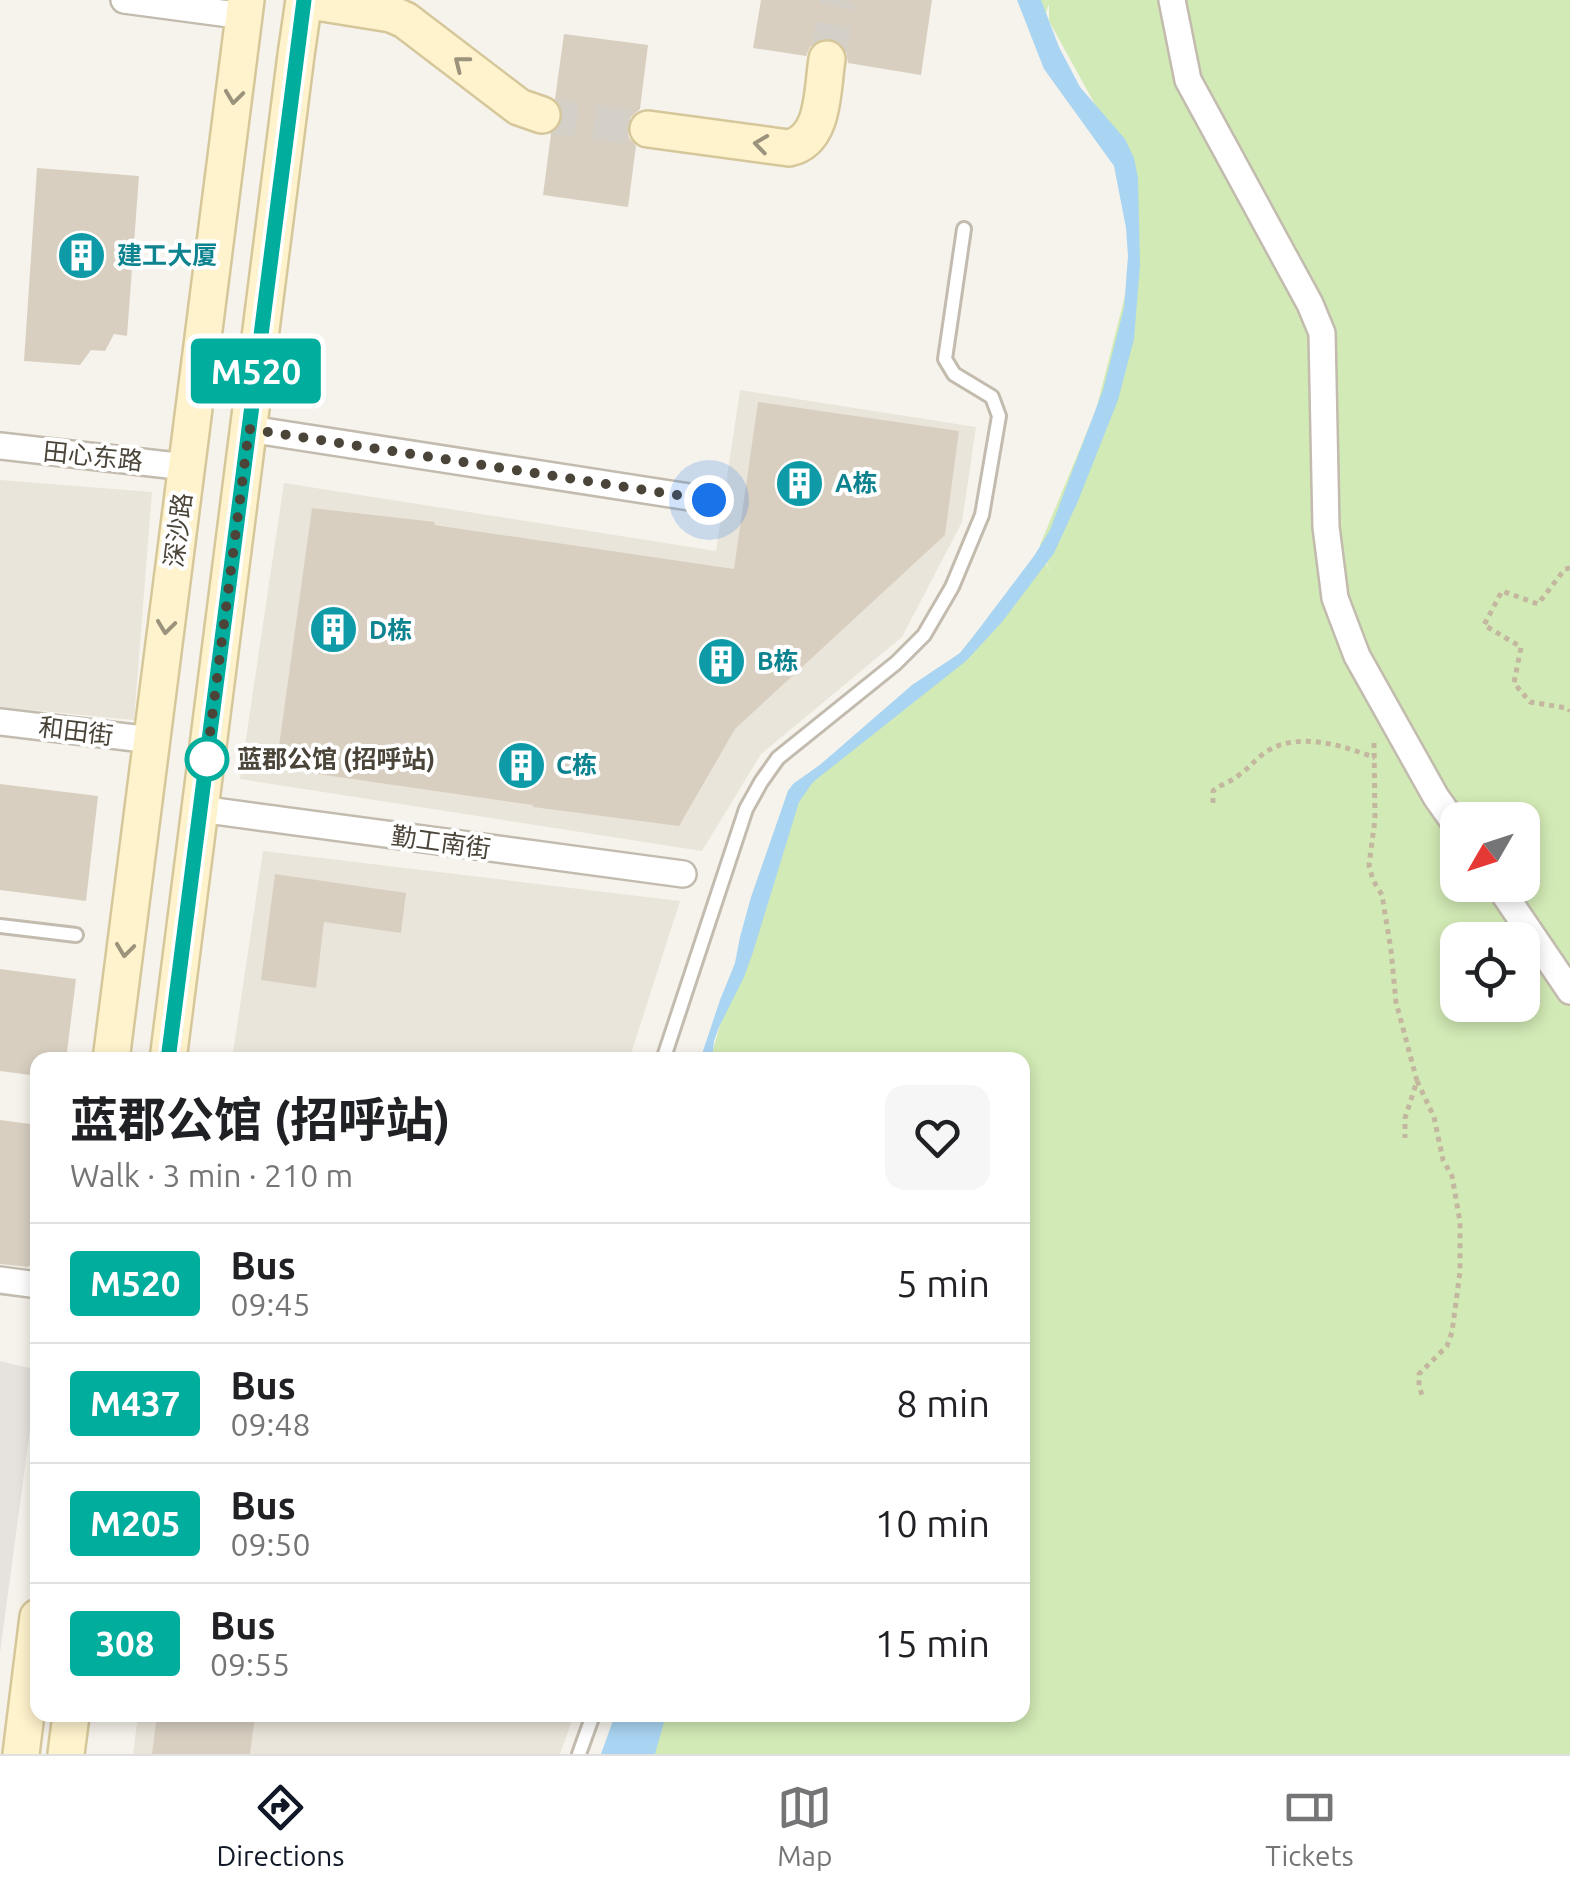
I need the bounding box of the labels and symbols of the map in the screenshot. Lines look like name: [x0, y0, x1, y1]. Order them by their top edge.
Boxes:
one-way arrow: [454, 57, 472, 75]
one-way arrow: [224, 88, 245, 105]
one-way arrow: [753, 134, 769, 155]
building icon: 建工大厦: [56, 229, 108, 281]
place label: 建工大厦: [117, 241, 217, 269]
line badge: M520: [186, 338, 326, 404]
street label: 田心东路: [42, 437, 144, 475]
building icon: A栋: [774, 457, 826, 509]
place label: A栋: [835, 469, 878, 497]
your location: [684, 475, 734, 525]
street label: 深沙路: [160, 491, 196, 569]
building icon: D栋: [308, 604, 360, 656]
place label: D栋: [369, 616, 412, 644]
one-way arrow: [156, 620, 177, 636]
building icon: B栋: [696, 635, 748, 687]
place label: B栋: [757, 647, 799, 675]
street label: 和田街: [37, 713, 115, 749]
marker: 蓝郡公馆 (招呼站): [186, 738, 228, 780]
building icon: C栋: [495, 739, 547, 791]
place label: 蓝郡公馆 (招呼站): [237, 745, 435, 773]
place label: C栋: [556, 751, 597, 779]
north arrow: [1440, 802, 1540, 902]
street label: 勤工南街: [390, 821, 492, 863]
one-way arrow: [115, 942, 136, 958]

